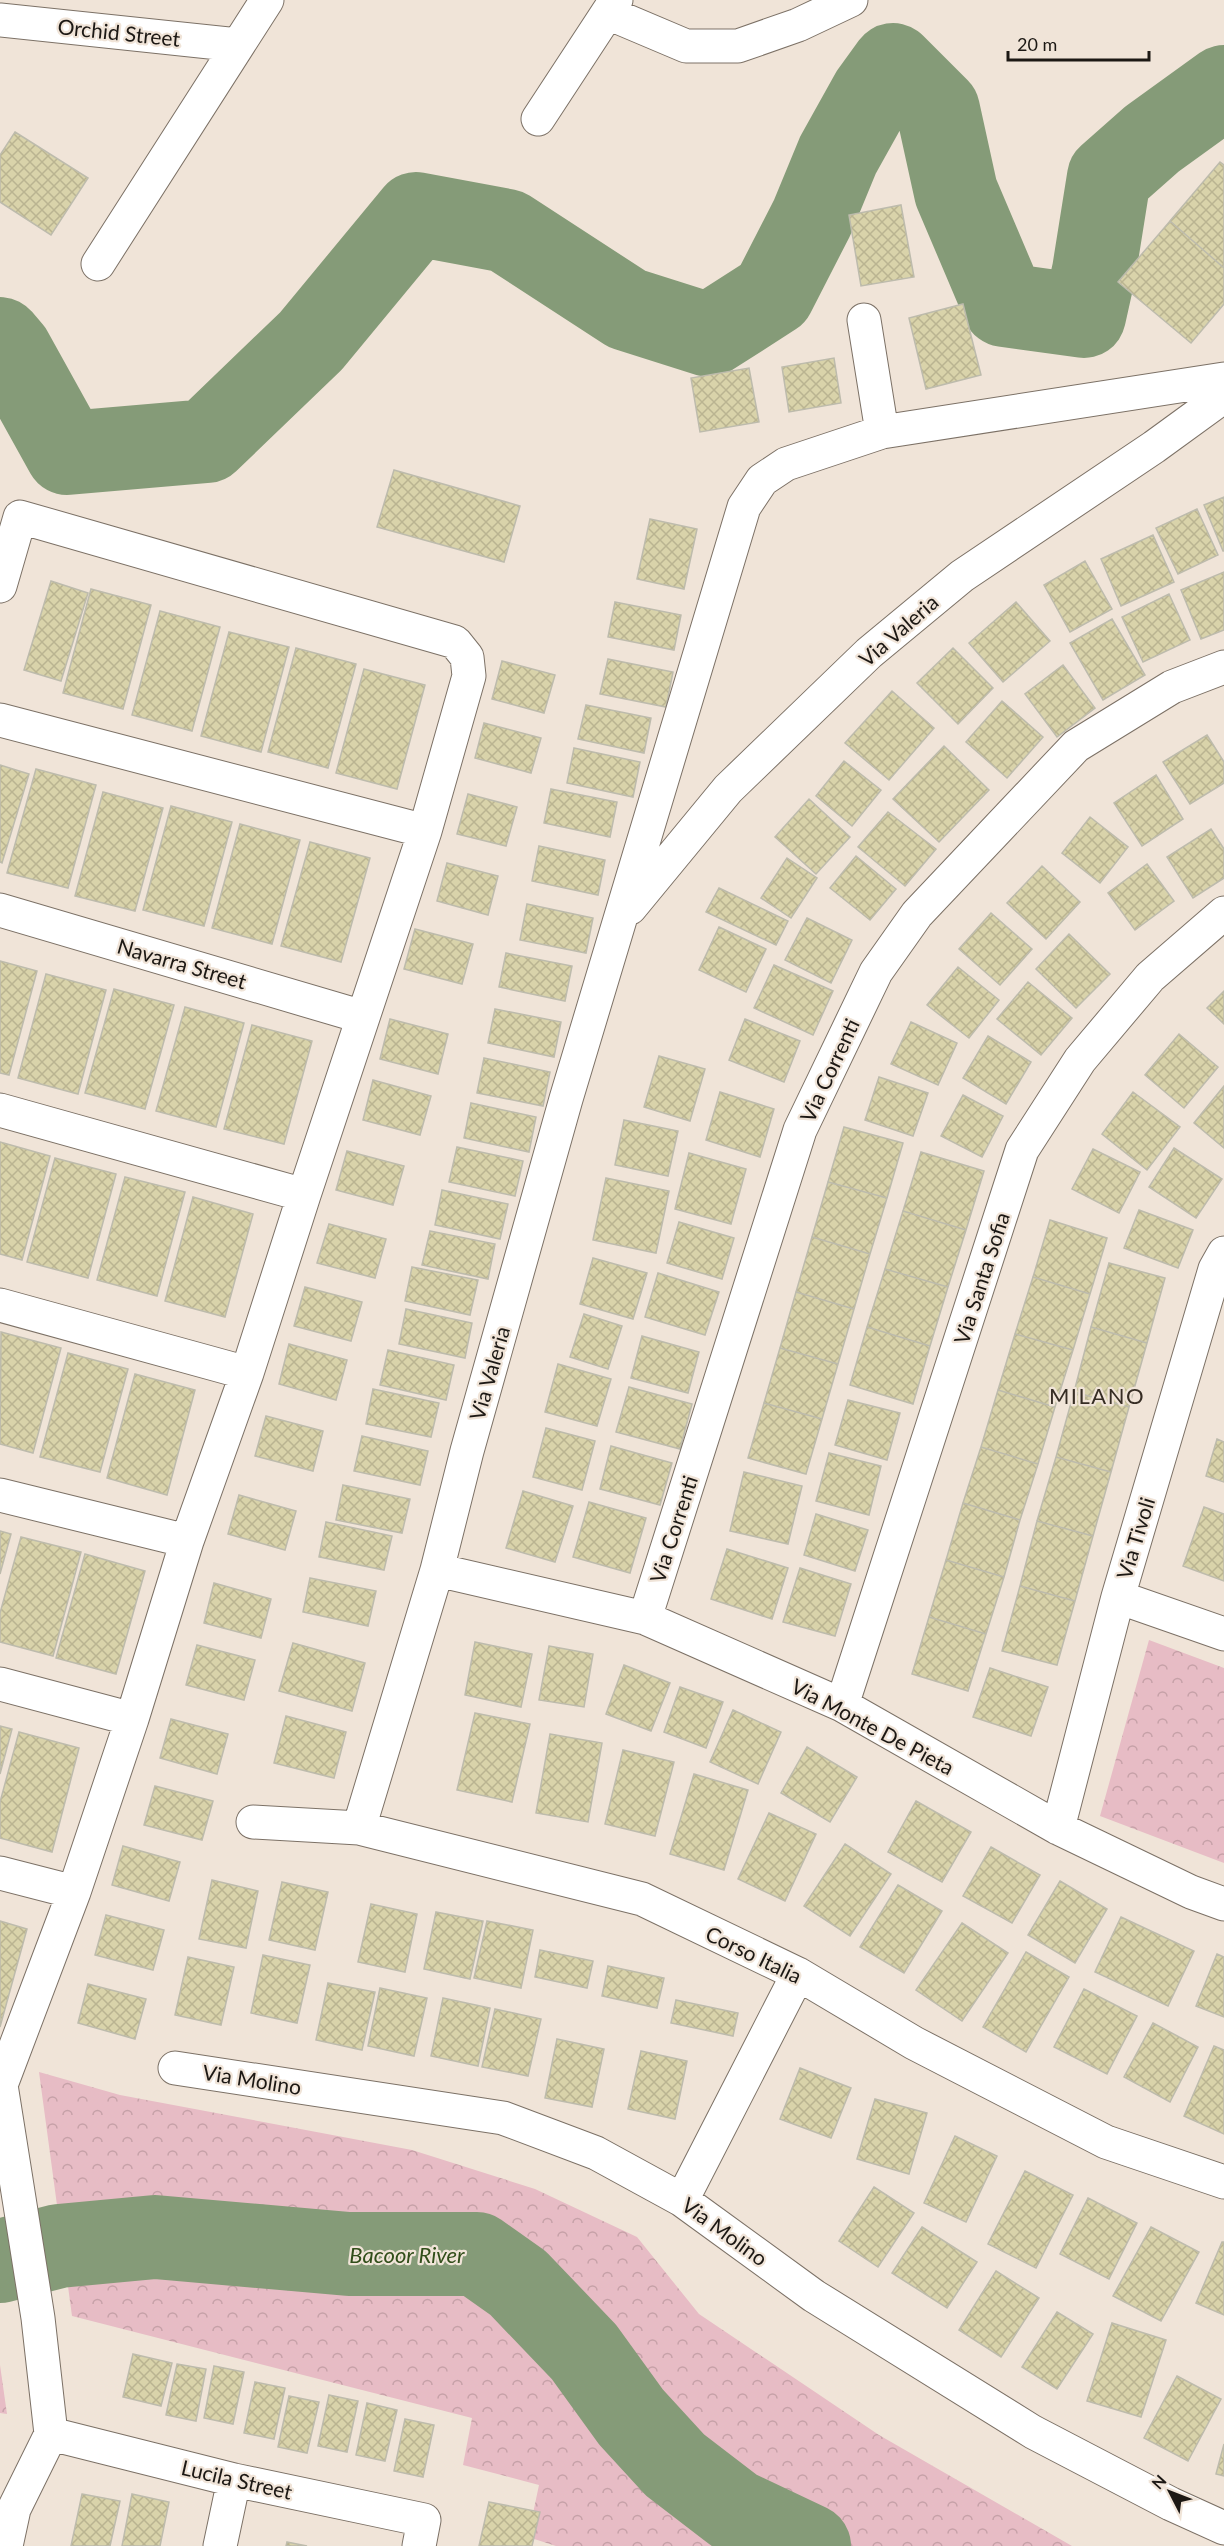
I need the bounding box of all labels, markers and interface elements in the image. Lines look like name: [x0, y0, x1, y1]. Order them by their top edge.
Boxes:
street label: Orchid Street: [57, 13, 182, 51]
scale bar: [1008, 24, 1149, 62]
text: 20 m: [1017, 33, 1057, 55]
street label: Via Valeria: [853, 589, 943, 671]
street label: Navarra Street: [115, 933, 250, 994]
street label: Via Correnti: [794, 1014, 864, 1126]
street label: Via Santa Sofia: [948, 1209, 1014, 1347]
street label: Via Valeria: [464, 1323, 514, 1423]
district label: MILANO: [1049, 1382, 1145, 1409]
street label: Via Correnti: [644, 1472, 702, 1586]
street label: Via Tivoli: [1111, 1494, 1159, 1582]
street label: Via Monte De Pieta: [787, 1673, 959, 1779]
street label: Corso Italia: [702, 1920, 806, 1988]
street label: Via Molino: [201, 2059, 303, 2099]
street label: Via Molino: [677, 2192, 773, 2270]
water label: Bacoor River: [349, 2241, 465, 2268]
street label: Lucila Street: [179, 2454, 295, 2504]
north arrow: [1140, 2462, 1200, 2522]
text: N: [1147, 2471, 1170, 2493]

